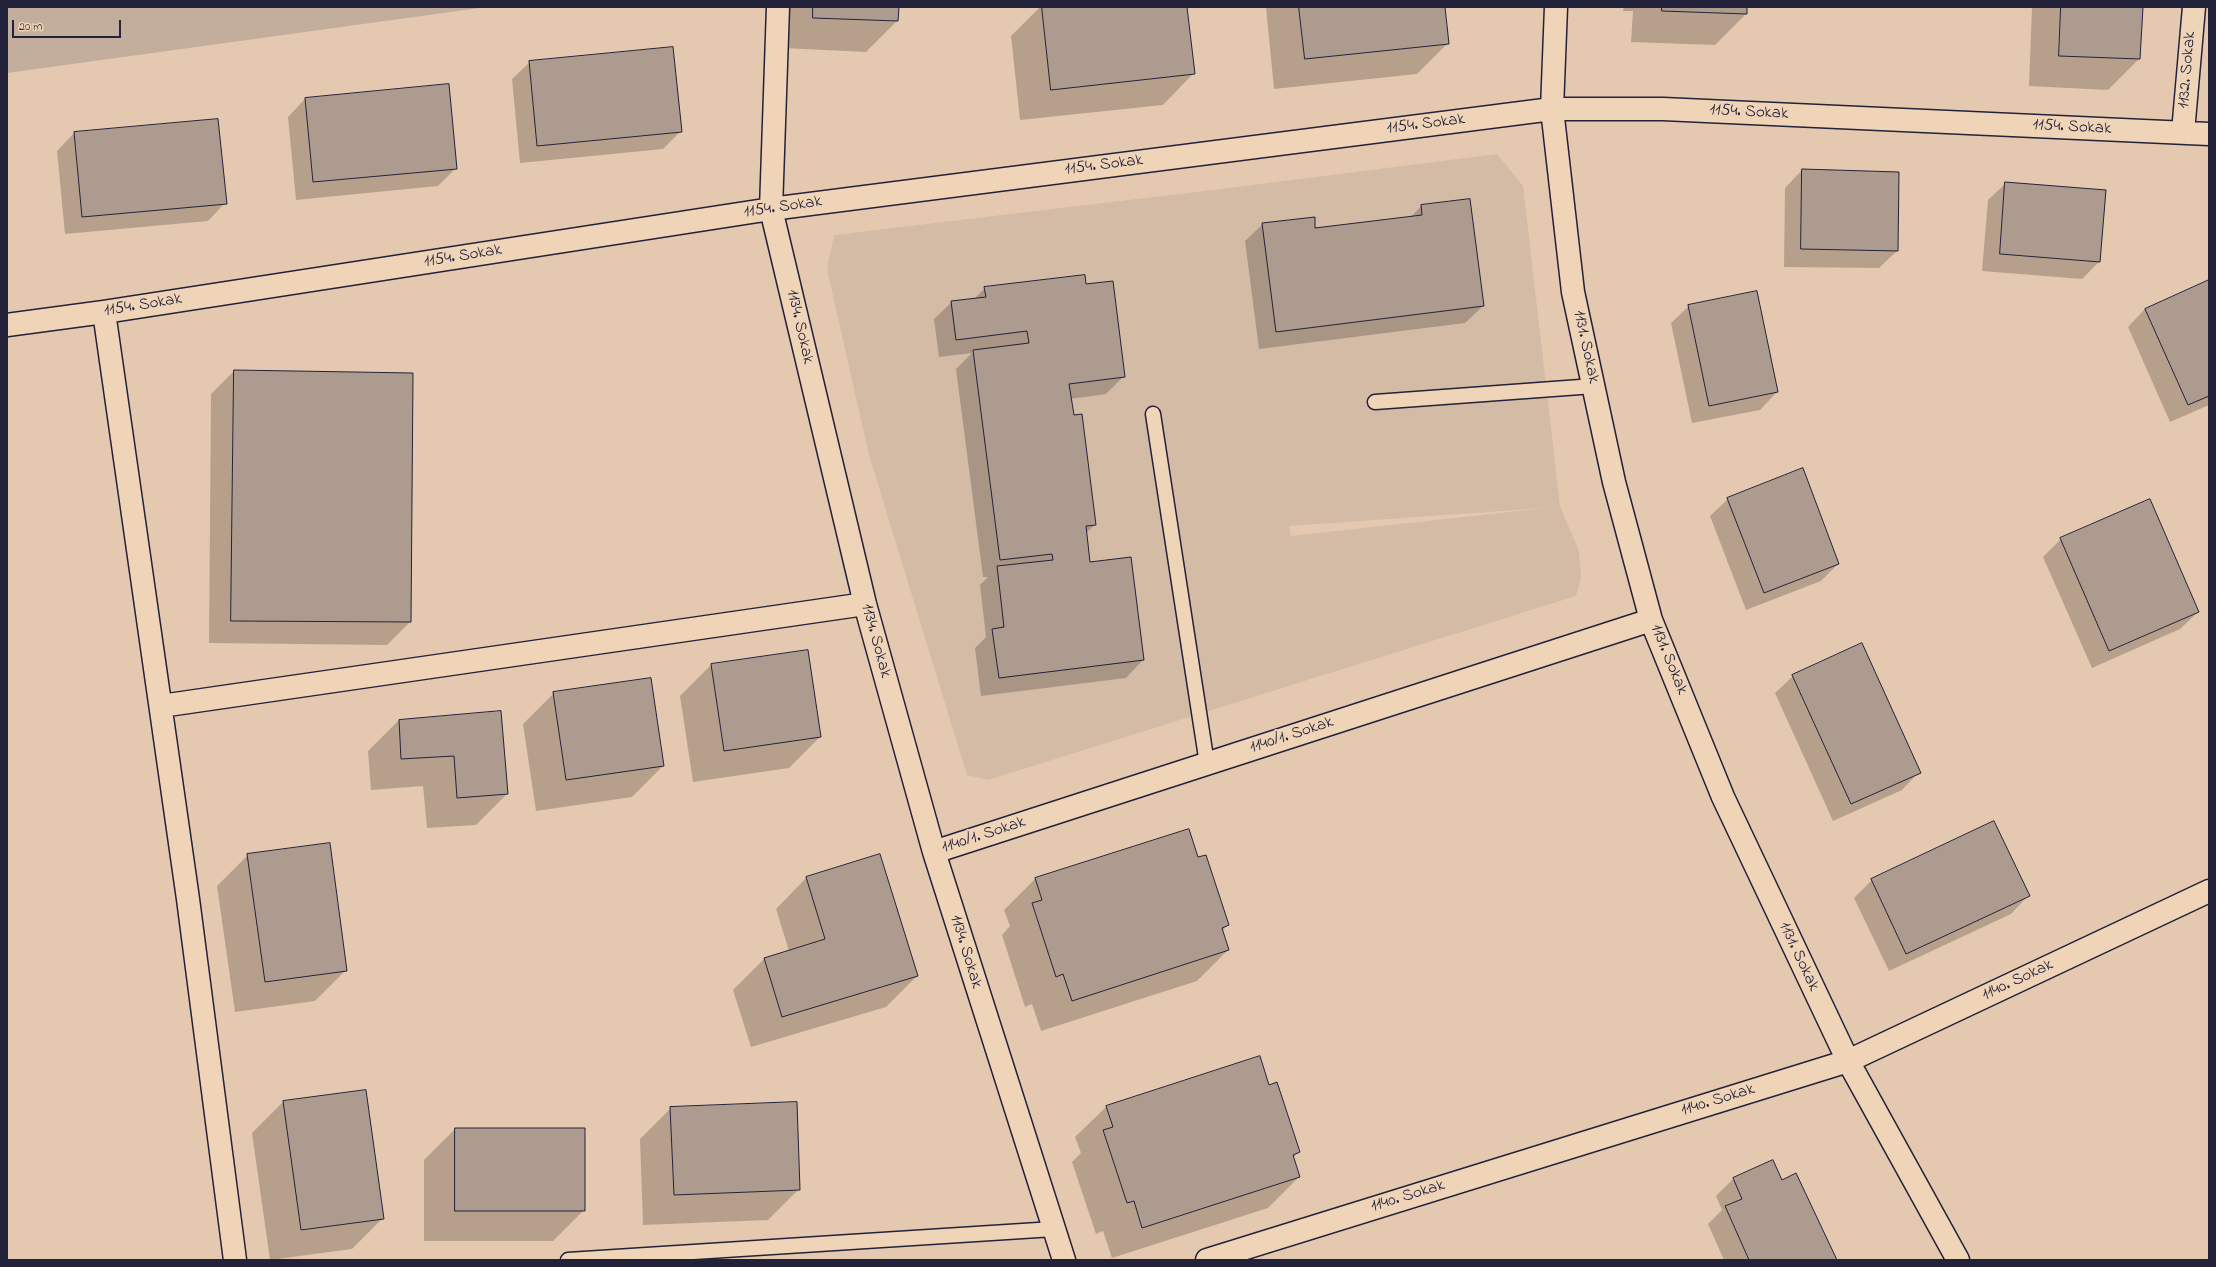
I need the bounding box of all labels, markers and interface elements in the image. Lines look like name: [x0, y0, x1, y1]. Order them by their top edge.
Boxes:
scale bar: [14, 12, 123, 38]
text: 20 m: [19, 18, 42, 36]
street label: 1132. Sokak: [2174, 31, 2202, 109]
street label: 1154. Sokak: [1709, 101, 1789, 125]
street label: 1154. Sokak: [1386, 110, 1466, 140]
street label: 1154. Sokak: [2032, 116, 2112, 140]
street label: 1154. Sokak: [1064, 151, 1144, 181]
street label: 1154. Sokak: [743, 192, 823, 224]
street label: 1154. Sokak: [423, 241, 503, 273]
street label: 1134. Sokak: [781, 288, 817, 366]
street label: 1154. Sokak: [103, 290, 183, 322]
street label: 1131. Sokak: [1567, 309, 1603, 385]
street label: 1134. Sokak: [855, 602, 895, 680]
street label: 1131. Sokak: [1645, 622, 1691, 698]
street label: 1140/1. Sokak: [1248, 713, 1336, 759]
street label: 1140/1. Sokak: [940, 813, 1028, 859]
street label: 1134. Sokak: [944, 913, 986, 991]
street label: 1131. Sokak: [1773, 919, 1823, 995]
street label: 1140. Sokak: [1979, 956, 2057, 1006]
street label: 1140. Sokak: [1679, 1080, 1757, 1122]
street label: 1140. Sokak: [1369, 1176, 1447, 1218]

